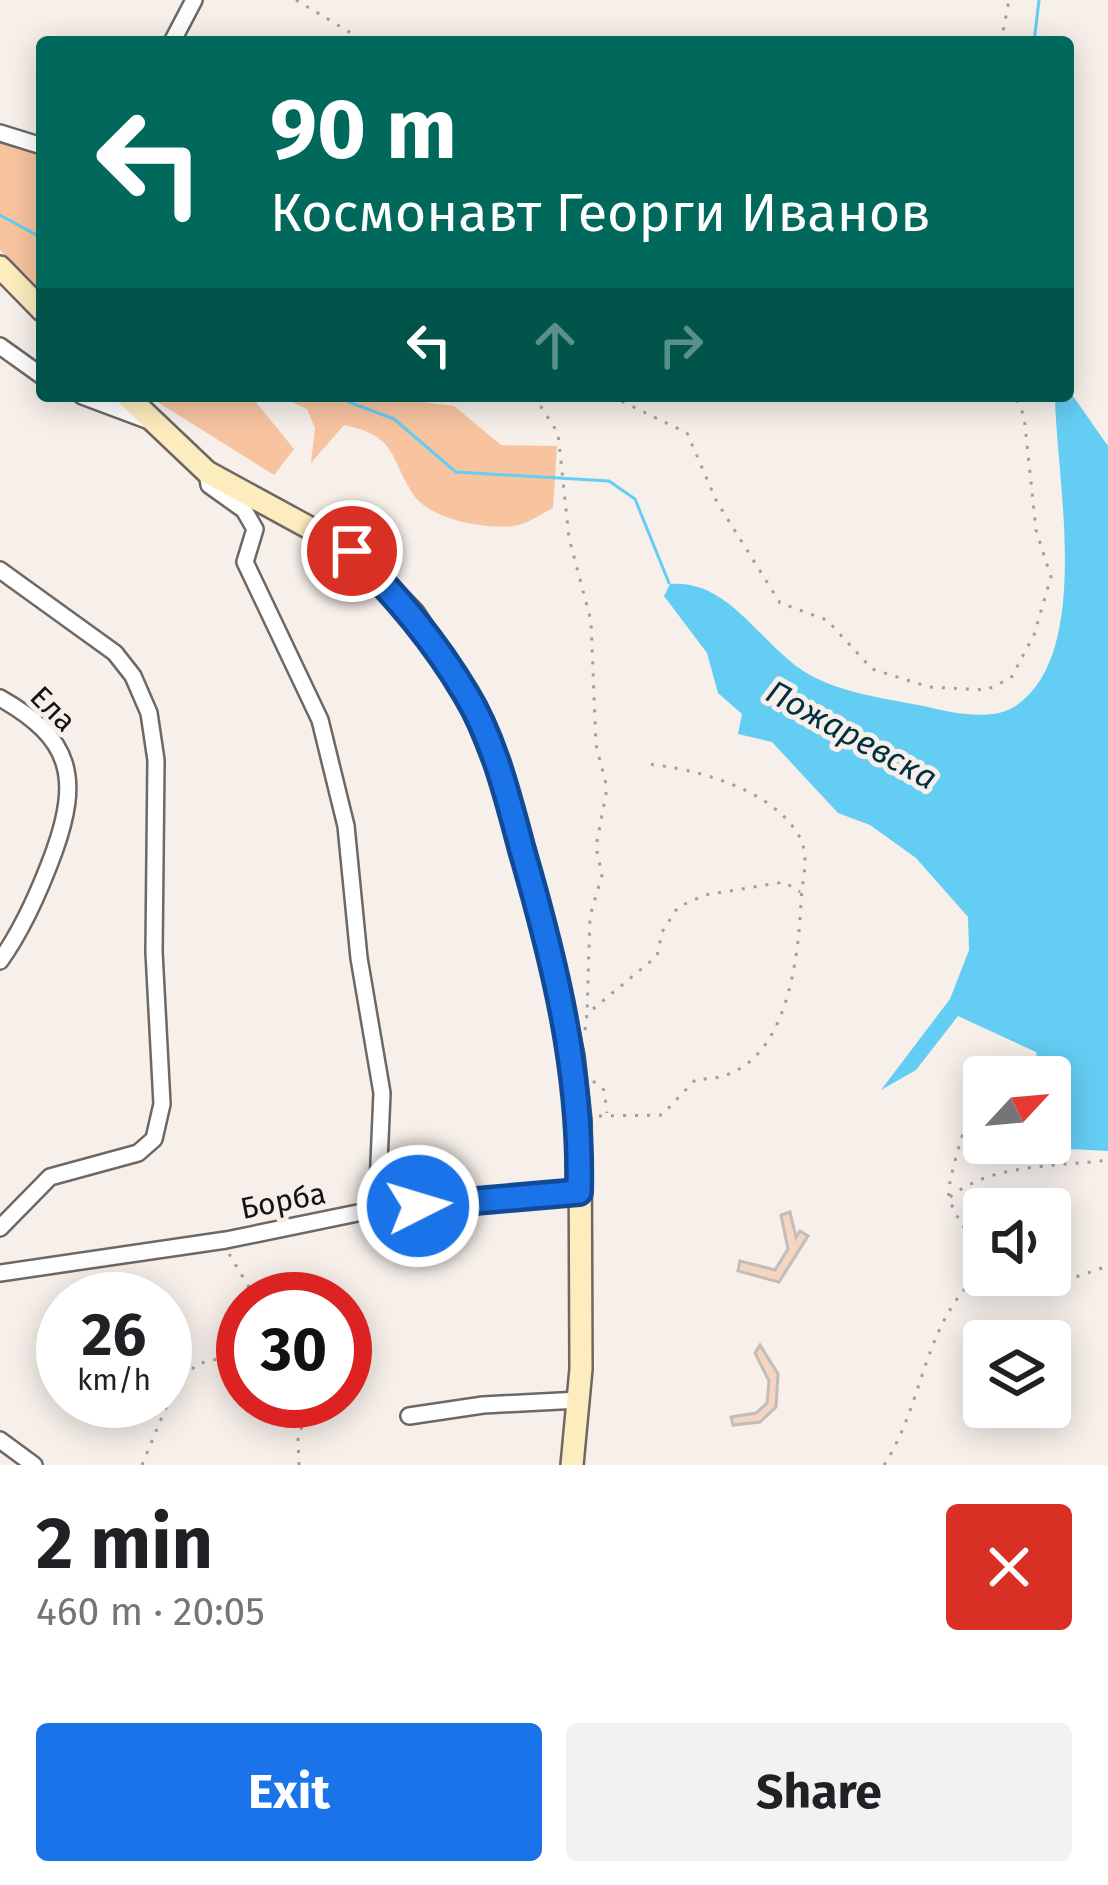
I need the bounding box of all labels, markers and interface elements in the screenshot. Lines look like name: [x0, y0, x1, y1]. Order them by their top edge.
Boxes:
text: 90 m: [270, 79, 457, 180]
icon: left: [72, 84, 228, 240]
text: Космонавт Георги Иванов: [270, 181, 931, 245]
icon: left: [396, 312, 462, 378]
icon: ahead: [522, 312, 588, 378]
icon: right: [648, 312, 714, 378]
pin: [301, 500, 403, 602]
icon: arrive: [319, 518, 385, 584]
water label: Пожаревска: [759, 672, 944, 798]
street label: Ела: [23, 679, 83, 739]
north arrow: [963, 1056, 1071, 1164]
map controls: [963, 1056, 1071, 1428]
position arrow: [355, 1143, 481, 1269]
street label: Борба: [237, 1175, 329, 1227]
button: sound: [963, 1188, 1071, 1296]
speed limit sign: 30: [216, 1272, 372, 1428]
text: 26: [82, 1299, 146, 1371]
button: layers: [963, 1320, 1071, 1428]
text: km/h: [77, 1362, 151, 1398]
text: 2 min: [36, 1501, 213, 1587]
button: close: [946, 1504, 1072, 1630]
text: 460 m · 20:05: [36, 1589, 265, 1635]
button: Exit: [36, 1723, 542, 1861]
button: Share: [566, 1723, 1072, 1861]

